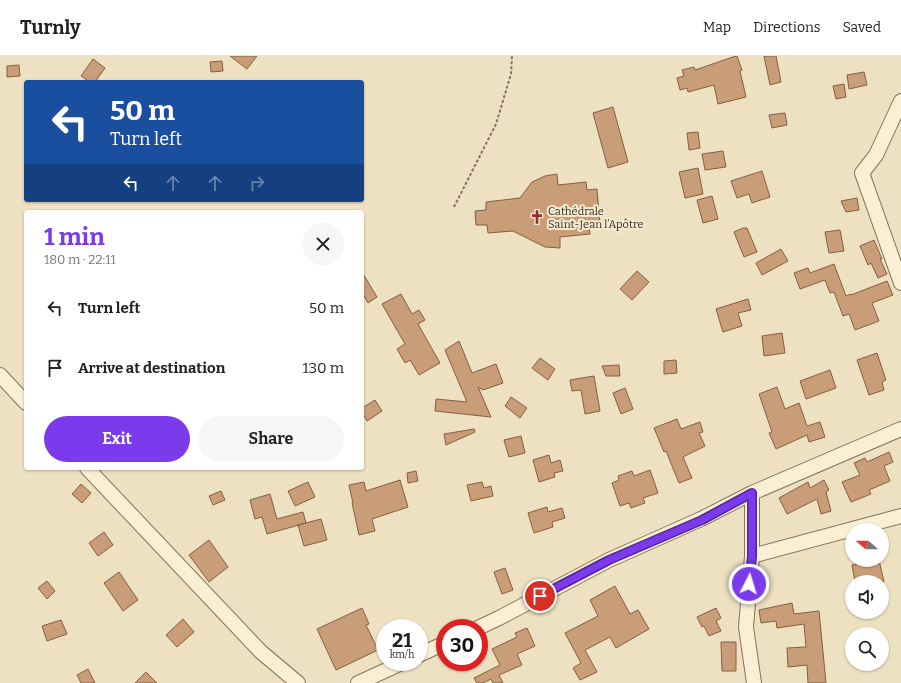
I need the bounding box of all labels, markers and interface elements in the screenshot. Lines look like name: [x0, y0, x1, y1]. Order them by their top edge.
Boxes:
text: Turnly: [20, 16, 81, 39]
text: Map: [703, 19, 731, 36]
text: Directions: [753, 19, 821, 36]
text: Saved: [843, 19, 881, 36]
text: 50 m: [110, 94, 175, 127]
icon: left: [44, 96, 96, 148]
text: Turn left: [110, 128, 182, 150]
icon: left: [120, 172, 142, 194]
icon: ahead: [162, 172, 184, 194]
icon: ahead: [204, 172, 226, 194]
icon: right: [246, 172, 268, 194]
place label: Cathédrale Saint-Jean l’Apôtre: [548, 205, 644, 231]
church icon: Cathédrale Saint-Jean l’Apôtre: [529, 209, 545, 225]
text: 1 min: [44, 223, 105, 251]
button: close: [302, 223, 344, 265]
text: 180 m · 22:11: [44, 252, 116, 267]
icon: left: [44, 297, 66, 319]
text: Turn left: [78, 299, 140, 317]
text: 50 m: [309, 299, 344, 317]
icon: arrive: [44, 357, 66, 379]
text: Arrive at destination: [78, 359, 225, 377]
text: 130 m: [302, 359, 344, 377]
button: Exit: [44, 416, 190, 462]
button: Share: [198, 416, 344, 462]
north arrow: [845, 523, 889, 567]
map controls: [845, 523, 889, 671]
position arrow: [728, 563, 770, 605]
button: sound: [845, 575, 889, 619]
pin: [523, 579, 557, 613]
icon: arrive: [529, 585, 551, 607]
speed limit sign: 30: [436, 619, 488, 671]
button: search: [845, 627, 889, 671]
text: 21: [392, 628, 412, 652]
text: km/h: [390, 649, 414, 661]

